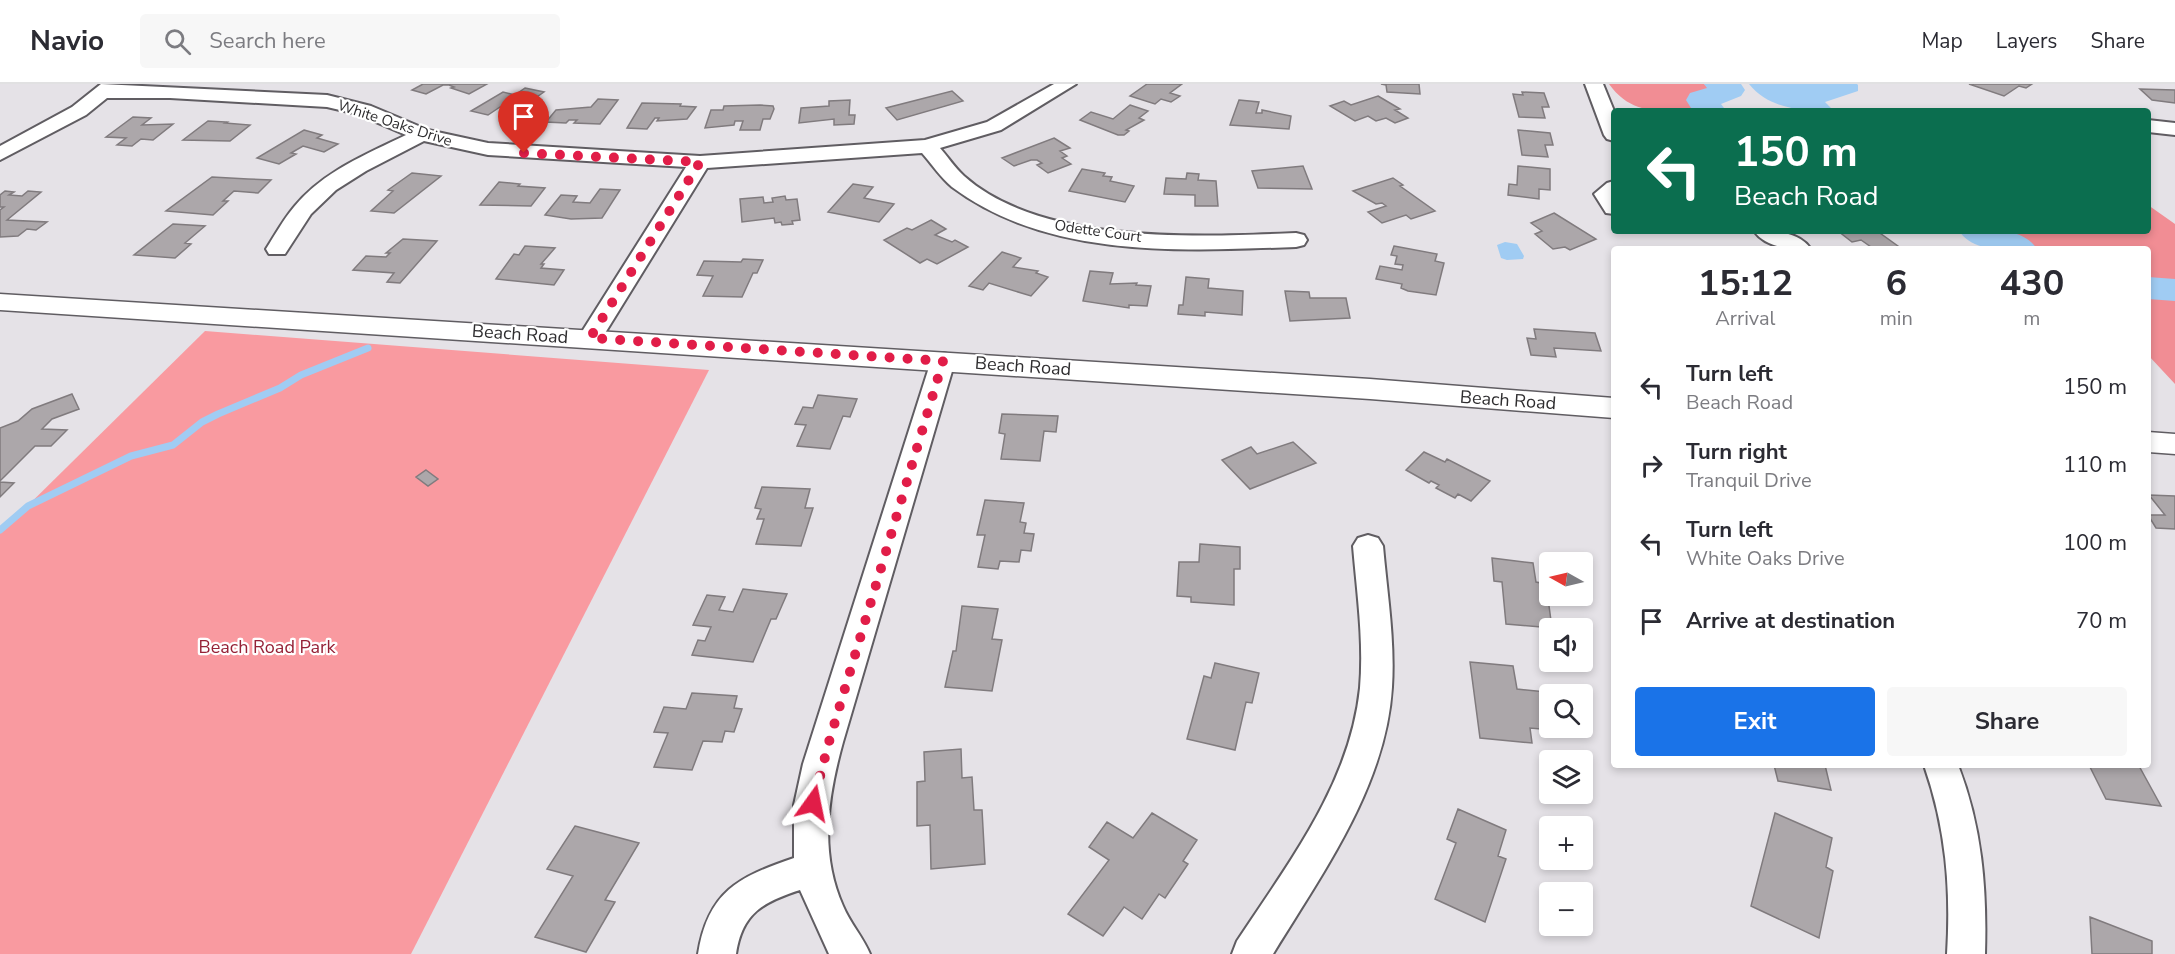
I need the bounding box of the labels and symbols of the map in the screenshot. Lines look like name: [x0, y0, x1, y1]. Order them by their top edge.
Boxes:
pin: [498, 91, 549, 153]
street label: White Oaks Drive: [335, 95, 455, 151]
street label: Odette Court: [1053, 215, 1144, 247]
street label: Beach Road: [471, 319, 569, 349]
street label: Beach Road: [974, 351, 1072, 381]
street label: Beach Road: [1459, 385, 1557, 415]
north arrow: [1539, 552, 1593, 606]
park label: Beach Road Park: [199, 635, 336, 659]
position arrow: [781, 771, 845, 835]

